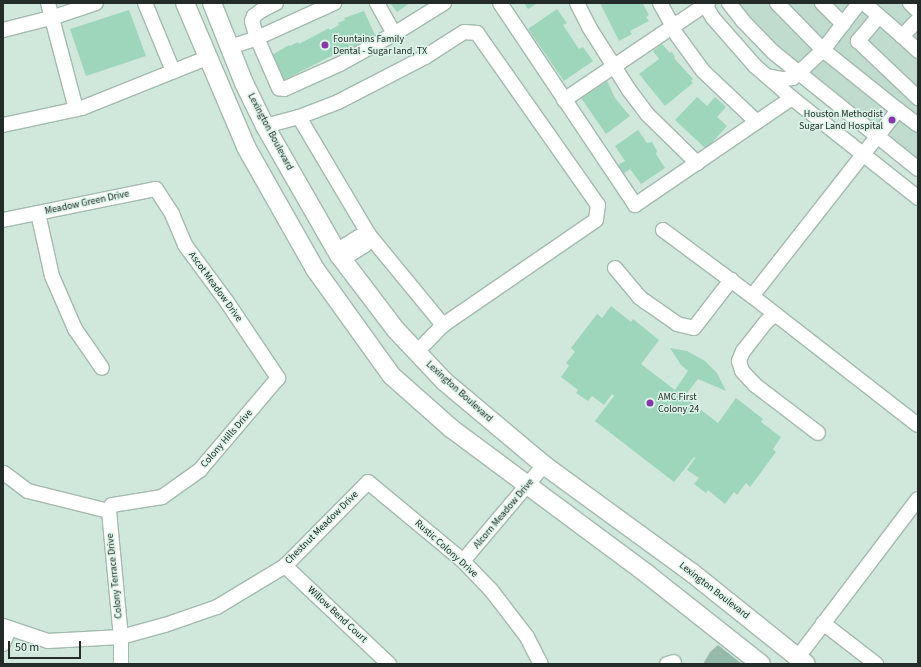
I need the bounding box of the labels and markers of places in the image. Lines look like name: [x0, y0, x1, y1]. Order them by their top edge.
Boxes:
place label: Fountains Family Dental - Sugar land, TX: [333, 33, 427, 56]
marker: Fountains Family Dental - Sugar land, TX: [320, 40, 330, 50]
place label: Houston Methodist Sugar Land Hospital: [799, 108, 883, 132]
marker: Houston Methodist Sugar Land Hospital: [886, 114, 898, 126]
place label: AMC First Colony 24: [658, 391, 699, 414]
marker: AMC First Colony 24: [645, 398, 655, 408]

